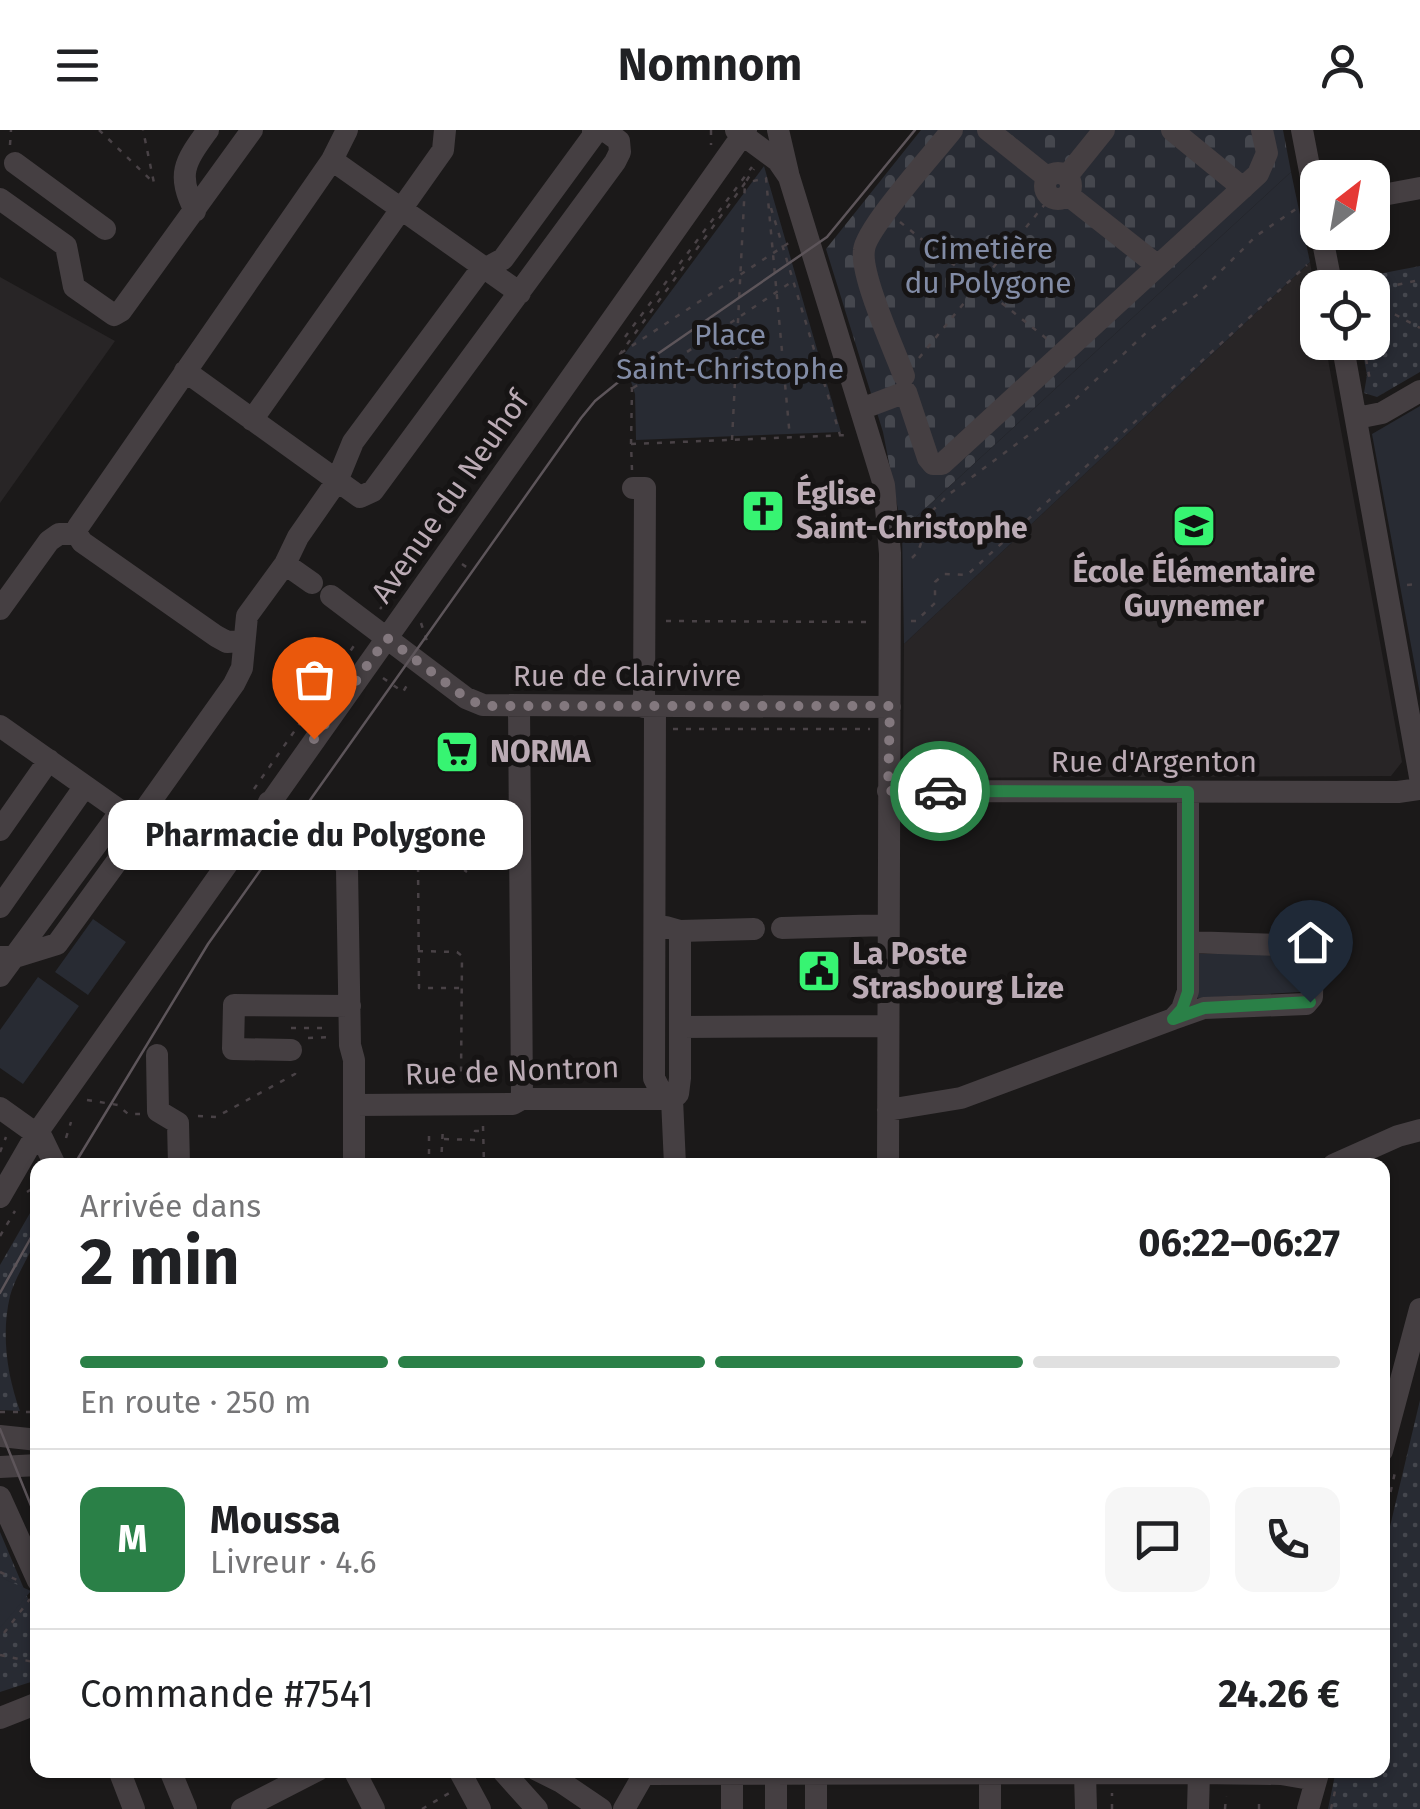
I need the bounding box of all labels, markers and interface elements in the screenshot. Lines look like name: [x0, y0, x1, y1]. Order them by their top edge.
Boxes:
icon: menu: [50, 38, 105, 93]
text: Nomnom: [618, 38, 802, 92]
icon: person: [1315, 38, 1370, 93]
north arrow: [1300, 160, 1390, 250]
map controls: [1300, 160, 1390, 360]
park label: Cimetière du Polygone: [904, 231, 1072, 301]
button: locate: [1300, 270, 1390, 360]
park label: Place Saint-Christophe: [616, 317, 844, 387]
street label: Avenue du Neuhof: [363, 383, 538, 610]
place label: Église Saint-Christophe: [796, 473, 1028, 546]
church icon: Église Saint-Christophe: [740, 488, 786, 534]
school or university icon: École Élémentaire Guynemer: [1171, 503, 1217, 549]
place label: École Élémentaire Guynemer: [1073, 551, 1315, 624]
pin: [272, 637, 357, 740]
icon: bag: [287, 652, 342, 707]
street label: Rue de Clairvivre: [513, 658, 741, 694]
supermarket icon: NORMA: [434, 729, 480, 775]
place label: NORMA: [490, 734, 592, 770]
courier: [890, 741, 990, 841]
street label: Rue d'Argenton: [1051, 744, 1257, 780]
icon: car: [913, 764, 968, 819]
callout: Pharmacie du Polygone: [106, 799, 522, 869]
text: Pharmacie du Polygone: [145, 816, 486, 854]
pin: [1268, 900, 1353, 1003]
icon: home: [1283, 915, 1338, 970]
place label: La Poste Strasbourg Lize: [852, 936, 1064, 1006]
public building icon: La Poste Strasbourg Lize: [796, 948, 842, 994]
street label: Rue de Nontron: [404, 1049, 620, 1093]
text: Arrivée dans: [80, 1187, 261, 1225]
text: 06:22–06:27: [1138, 1220, 1340, 1266]
text: 2 min: [80, 1223, 240, 1301]
text: En route · 250 m: [80, 1383, 312, 1421]
button: chat: [1105, 1487, 1210, 1592]
button: phone: [1235, 1487, 1340, 1592]
text: Moussa: [210, 1497, 341, 1543]
text: M: [118, 1516, 147, 1562]
text: Livreur · 4.6: [210, 1543, 377, 1581]
text: Commande #7541: [80, 1671, 374, 1717]
text: 24.26 €: [1218, 1671, 1340, 1717]

